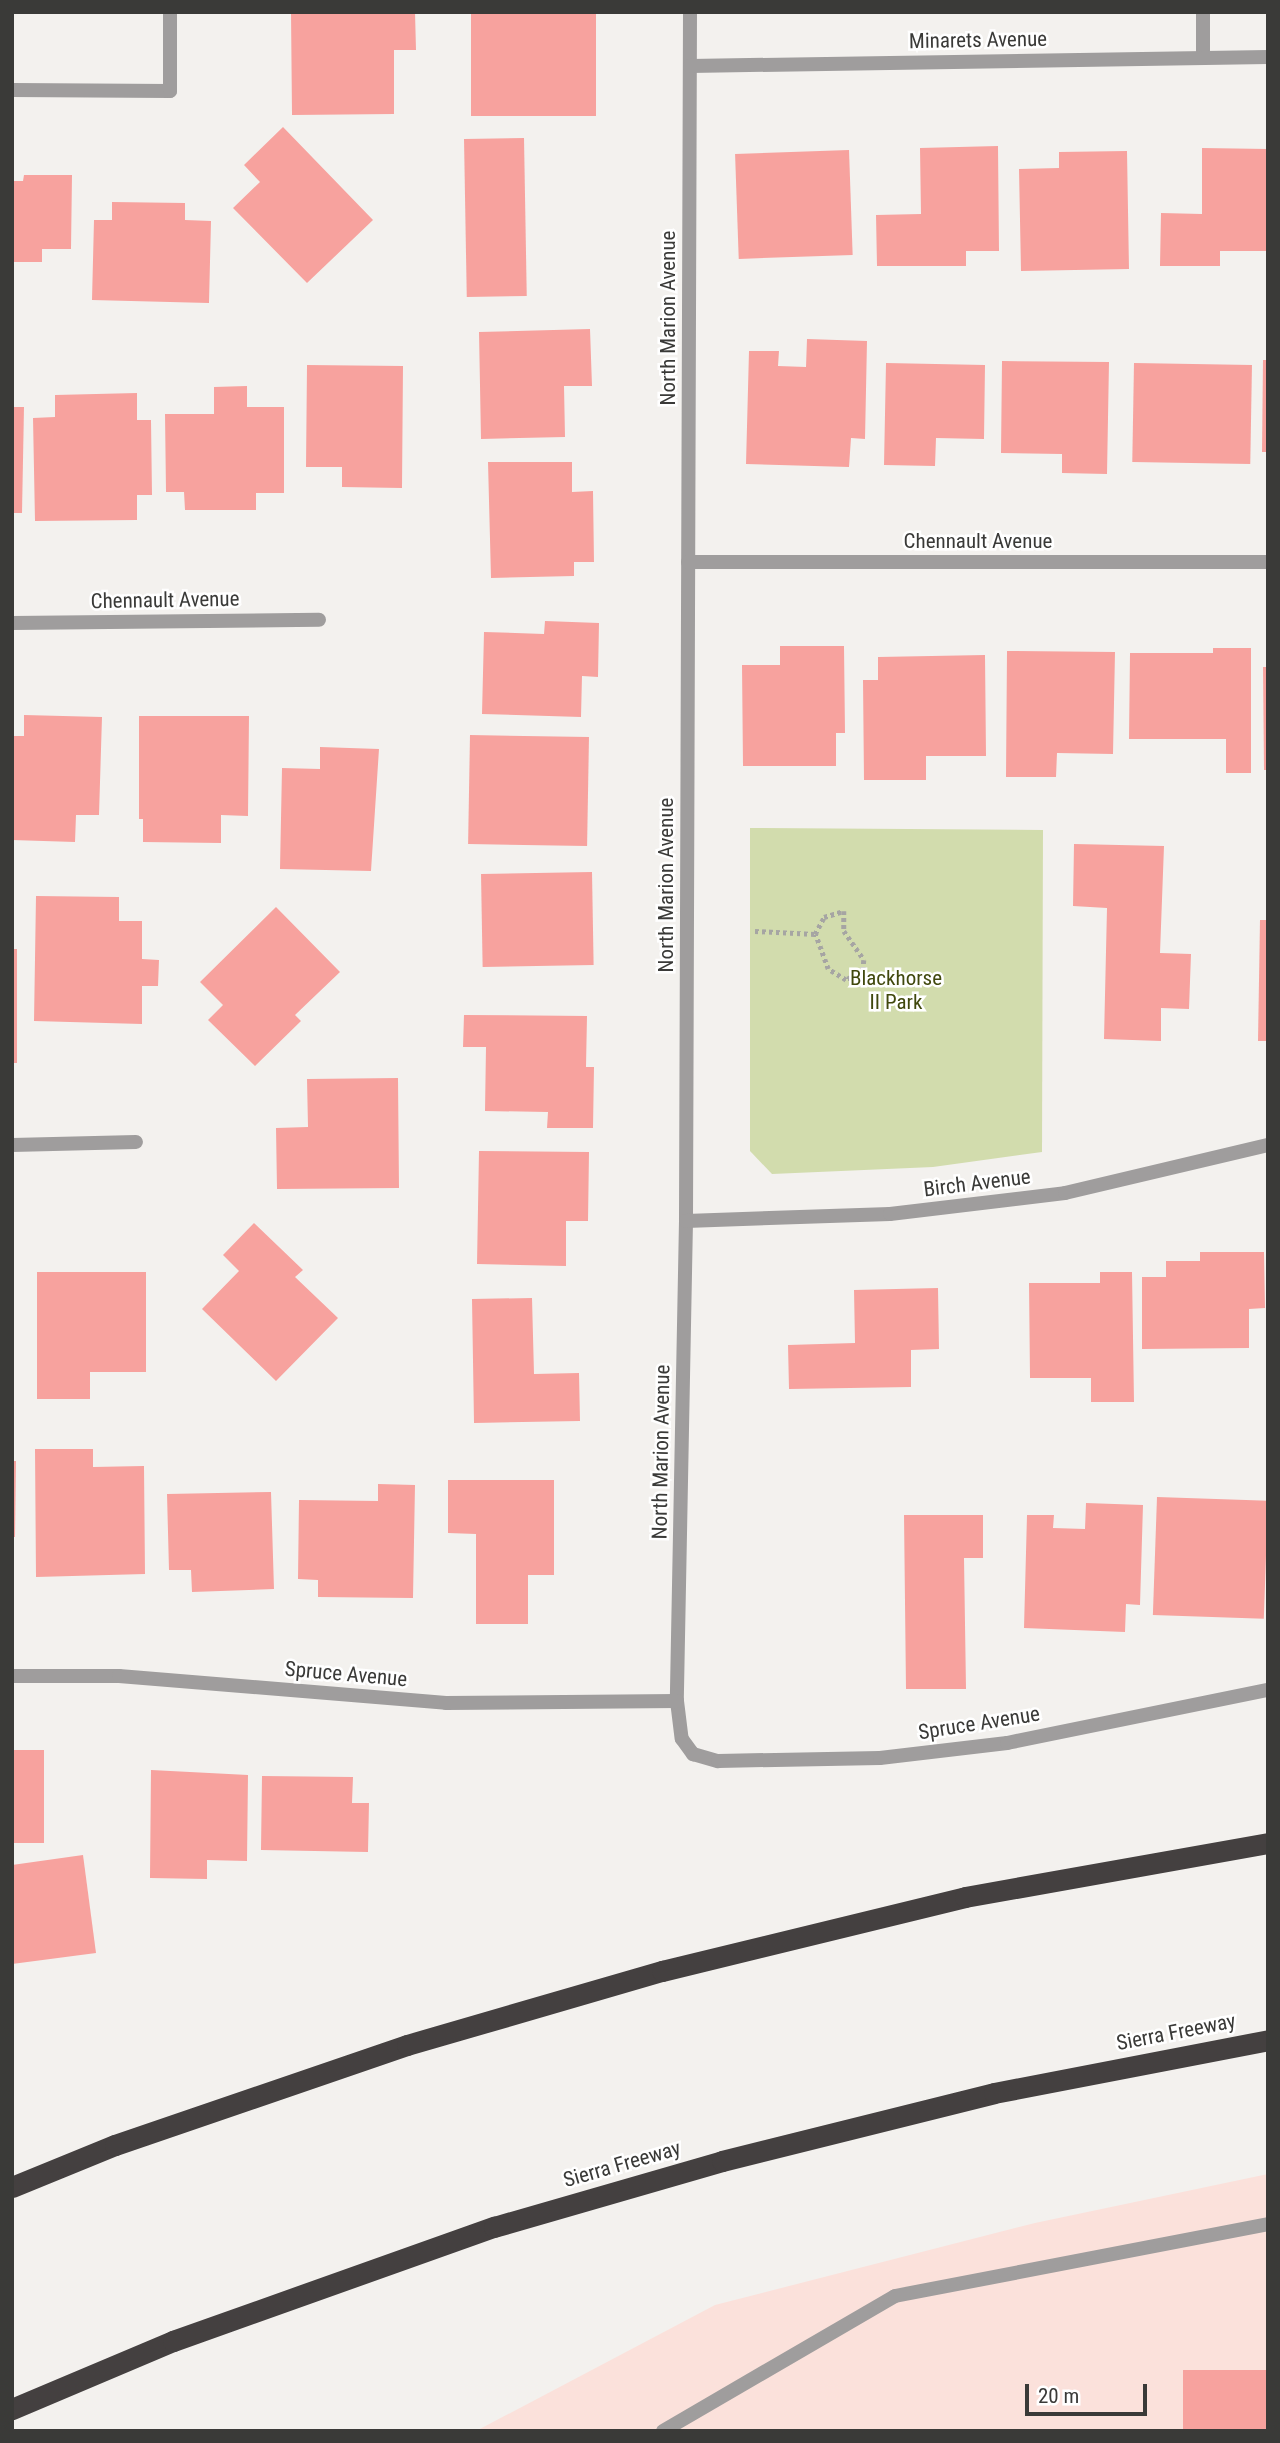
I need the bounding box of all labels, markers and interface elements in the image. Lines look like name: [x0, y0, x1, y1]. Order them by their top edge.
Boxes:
street label: Minarets Avenue: [909, 26, 1047, 54]
street label: North Marion Avenue: [655, 231, 681, 405]
street label: Chennault Avenue: [904, 528, 1052, 554]
street label: Chennault Avenue: [90, 586, 240, 614]
street label: North Marion Avenue: [653, 798, 679, 972]
park label: Blackhorse II Park: [850, 965, 942, 1015]
street label: Birch Avenue: [922, 1164, 1032, 1202]
street label: North Marion Avenue: [647, 1364, 675, 1540]
street label: Spruce Avenue: [284, 1656, 408, 1692]
street label: Spruce Avenue: [916, 1701, 1042, 1745]
street label: Sierra Freeway: [1114, 2008, 1238, 2056]
street label: Sierra Freeway: [560, 2135, 684, 2193]
scale bar: [1028, 2370, 1150, 2414]
text: 20 m: [1038, 2384, 1079, 2408]

